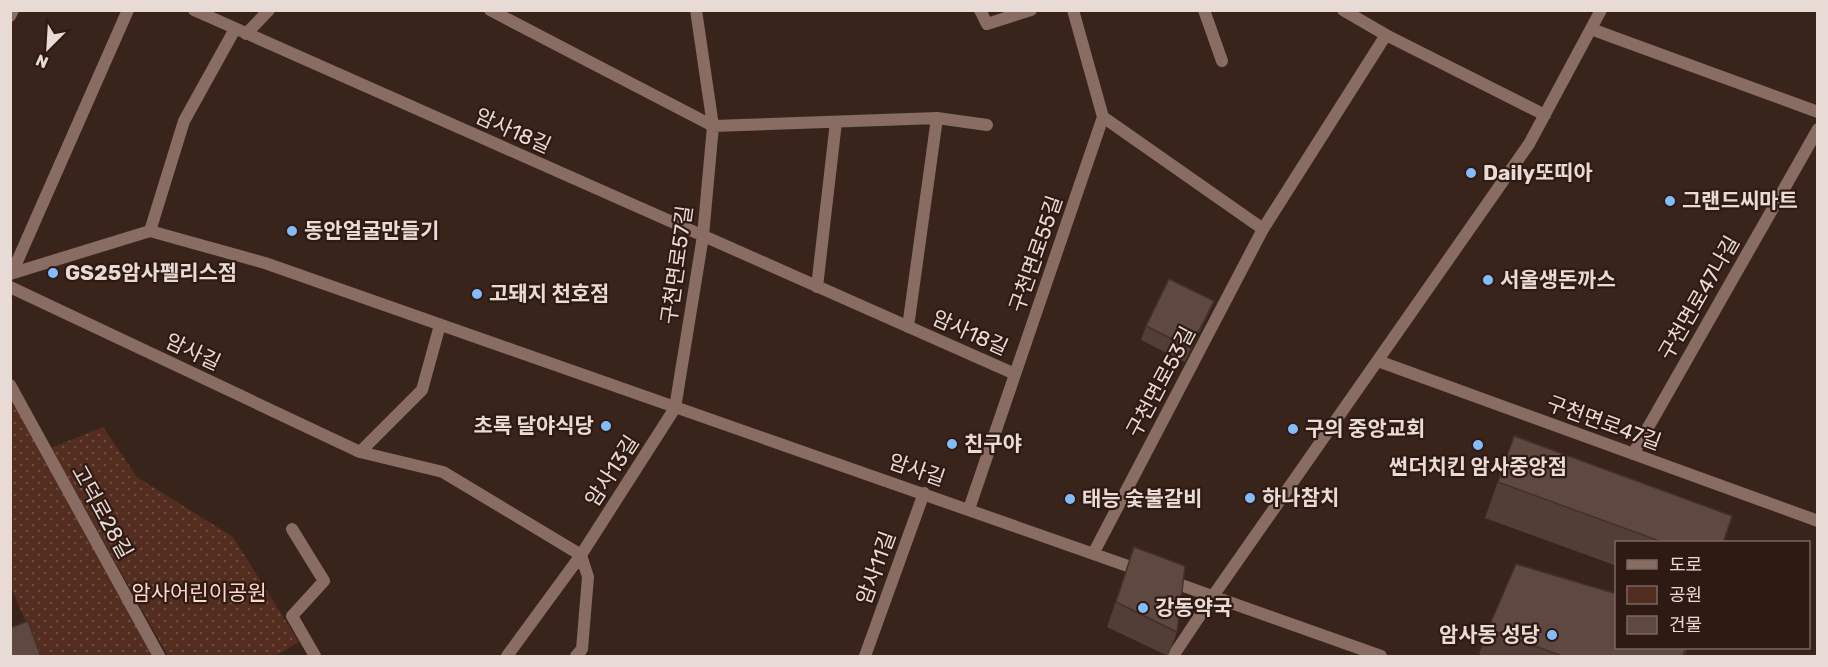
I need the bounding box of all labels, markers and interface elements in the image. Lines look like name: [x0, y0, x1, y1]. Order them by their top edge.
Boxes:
north arrow: [18, 18, 78, 78]
text: N: [33, 50, 51, 72]
street label: 암사18길: [471, 103, 555, 158]
place label: Daily또띠아: [1483, 160, 1593, 185]
marker: Daily또띠아: [1464, 166, 1478, 180]
place label: 그랜드씨마트: [1682, 188, 1798, 213]
street label: 구천면로55길: [1004, 192, 1067, 315]
marker: 그랜드씨마트: [1663, 194, 1677, 208]
street label: 구천면로57길: [656, 204, 697, 326]
place label: 동안얼굴만들기: [304, 218, 439, 243]
marker: 동안얼굴만들기: [285, 224, 299, 238]
street label: 구천면로47나길: [1653, 231, 1744, 364]
place label: GS25암사펠리스점: [65, 260, 237, 285]
marker: GS25암사펠리스점: [46, 266, 60, 280]
place label: 서울생돈까스: [1500, 267, 1616, 292]
marker: 서울생돈까스: [1481, 273, 1495, 287]
place label: 고돼지 천호점: [489, 281, 609, 306]
marker: 고돼지 천호점: [470, 287, 484, 301]
street label: 암사18길: [928, 305, 1012, 360]
street label: 구천면로53길: [1121, 322, 1200, 441]
street label: 암사길: [162, 328, 225, 375]
street label: 구천면로47길: [1543, 390, 1665, 455]
place label: 초록 달야식당: [474, 413, 594, 438]
place label: 구의 중앙교회: [1305, 416, 1425, 441]
marker: 초록 달야식당: [599, 419, 613, 433]
marker: 구의 중앙교회: [1286, 422, 1300, 436]
street label: 암사13길: [579, 431, 644, 511]
place label: 친구야: [964, 431, 1022, 456]
marker: 친구야: [945, 437, 959, 451]
marker: 썬더치킨 암사중앙점: [1471, 438, 1485, 452]
street label: 암사길: [886, 448, 949, 491]
place label: 썬더치킨 암사중앙점: [1389, 454, 1567, 479]
street label: 고덕로28길: [67, 461, 138, 563]
place label: 하나참치: [1262, 485, 1339, 510]
place label: 태능 숯불갈비: [1082, 486, 1202, 511]
marker: 하나참치: [1243, 491, 1257, 505]
marker: 태능 숯불갈비: [1063, 492, 1077, 506]
street label: 암사11길: [851, 528, 900, 608]
legend: [1615, 541, 1810, 649]
text: 도로: [1669, 554, 1702, 576]
park label: 암사어린이공원: [131, 580, 267, 605]
text: 공원: [1669, 584, 1702, 606]
place label: 강동약국: [1155, 595, 1232, 620]
marker: 강동약국: [1136, 601, 1150, 615]
text: 건물: [1669, 614, 1702, 636]
place label: 암사동 성당: [1439, 622, 1540, 647]
marker: 암사동 성당: [1545, 628, 1559, 642]

